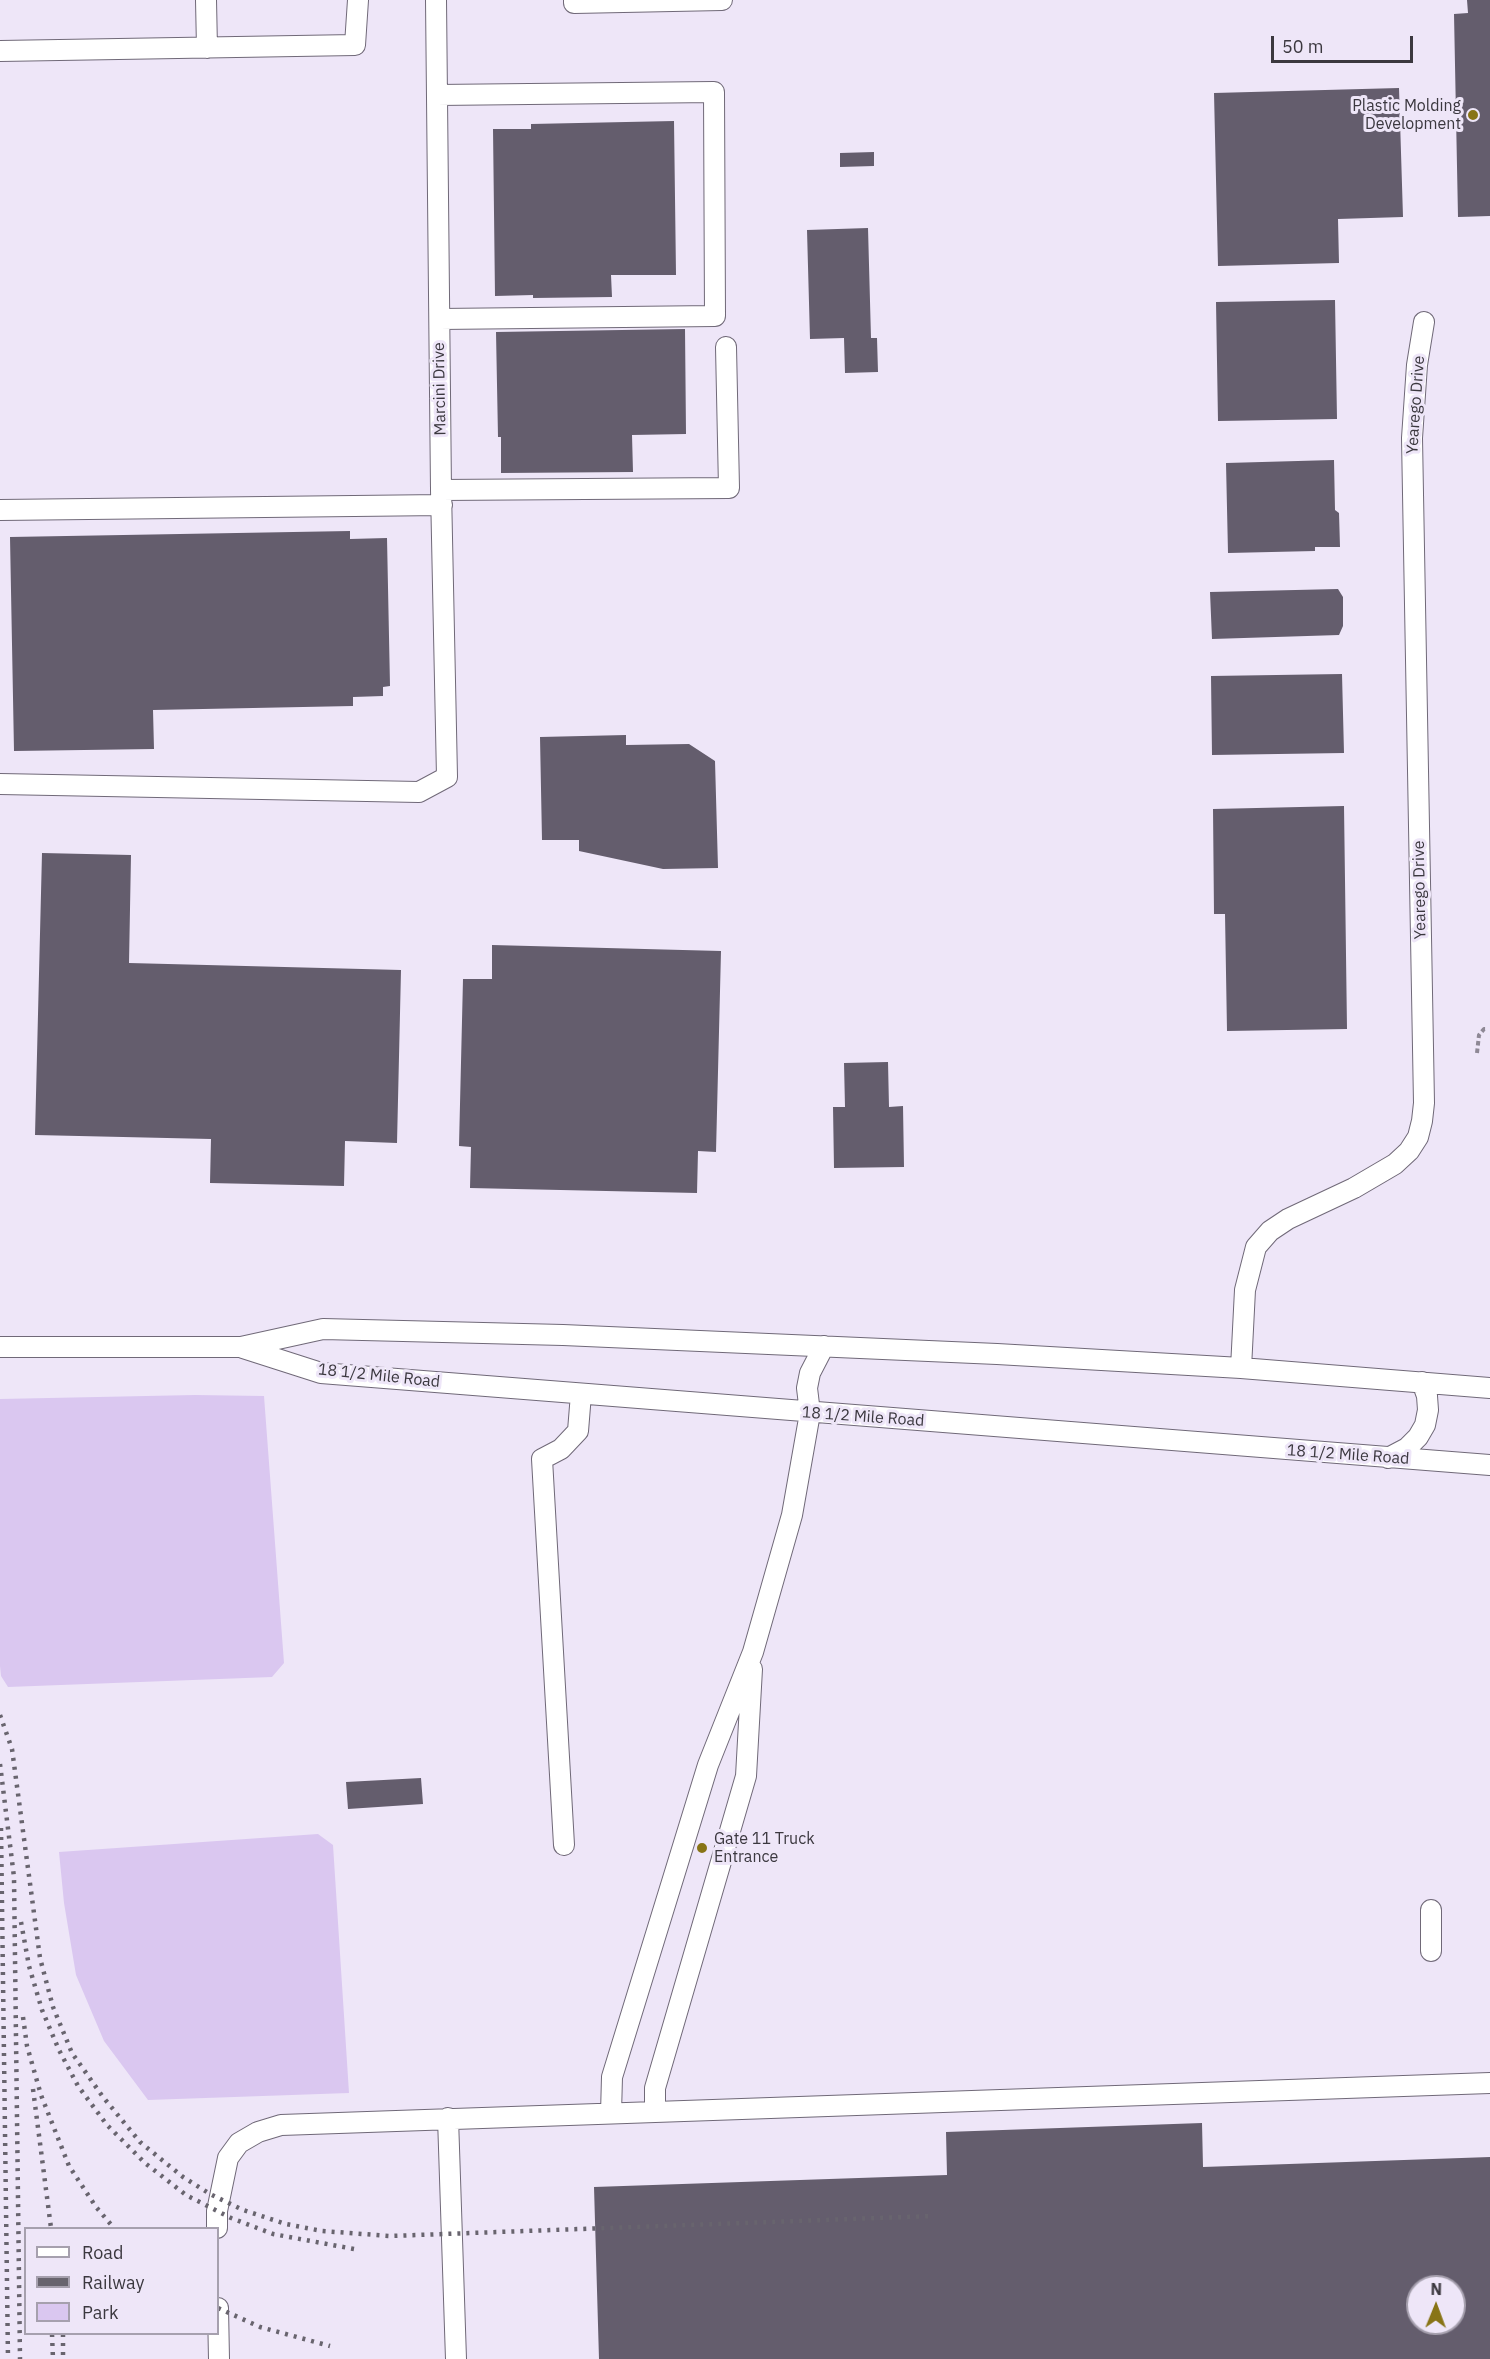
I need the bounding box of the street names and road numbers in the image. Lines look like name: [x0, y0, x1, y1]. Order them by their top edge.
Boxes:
street label: Marcini Drive: [430, 342, 450, 436]
street label: Yearego Drive: [1403, 355, 1429, 455]
street label: Yearego Drive: [1410, 840, 1430, 940]
street label: 18 1/2 Mile Road: [317, 1360, 441, 1392]
street label: 18 1/2 Mile Road: [801, 1403, 925, 1431]
street label: 18 1/2 Mile Road: [1286, 1441, 1410, 1469]

